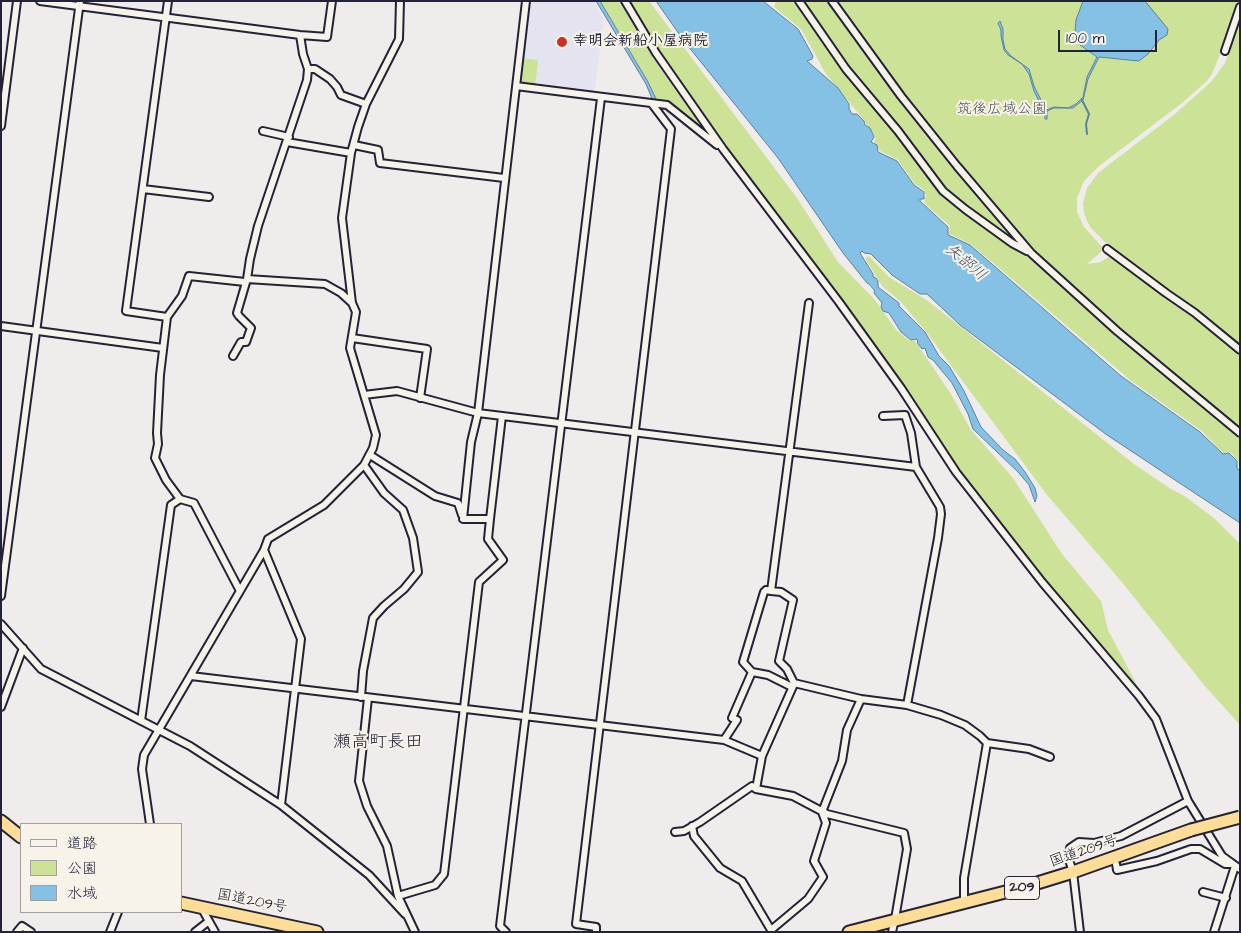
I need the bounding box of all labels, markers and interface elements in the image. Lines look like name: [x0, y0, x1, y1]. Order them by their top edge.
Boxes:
scale bar: [1061, 20, 1160, 52]
text: 100 m: [1066, 28, 1105, 49]
place label: 幸明会新船小屋病院: [573, 33, 708, 51]
marker: 幸明会新船小屋病院: [555, 35, 569, 49]
park label: 筑後広域公園: [957, 101, 1047, 119]
water label: 矢部川: [940, 240, 990, 286]
district label: 瀬高町長田: [333, 732, 423, 754]
legend: [20, 823, 182, 913]
street label: 国道209号: [1047, 832, 1121, 872]
text: 道路: [67, 833, 97, 854]
text: 公園: [67, 858, 97, 879]
road number: 209: [1004, 876, 1040, 900]
text: 水域: [67, 883, 97, 904]
street label: 国道209号: [215, 886, 289, 918]

